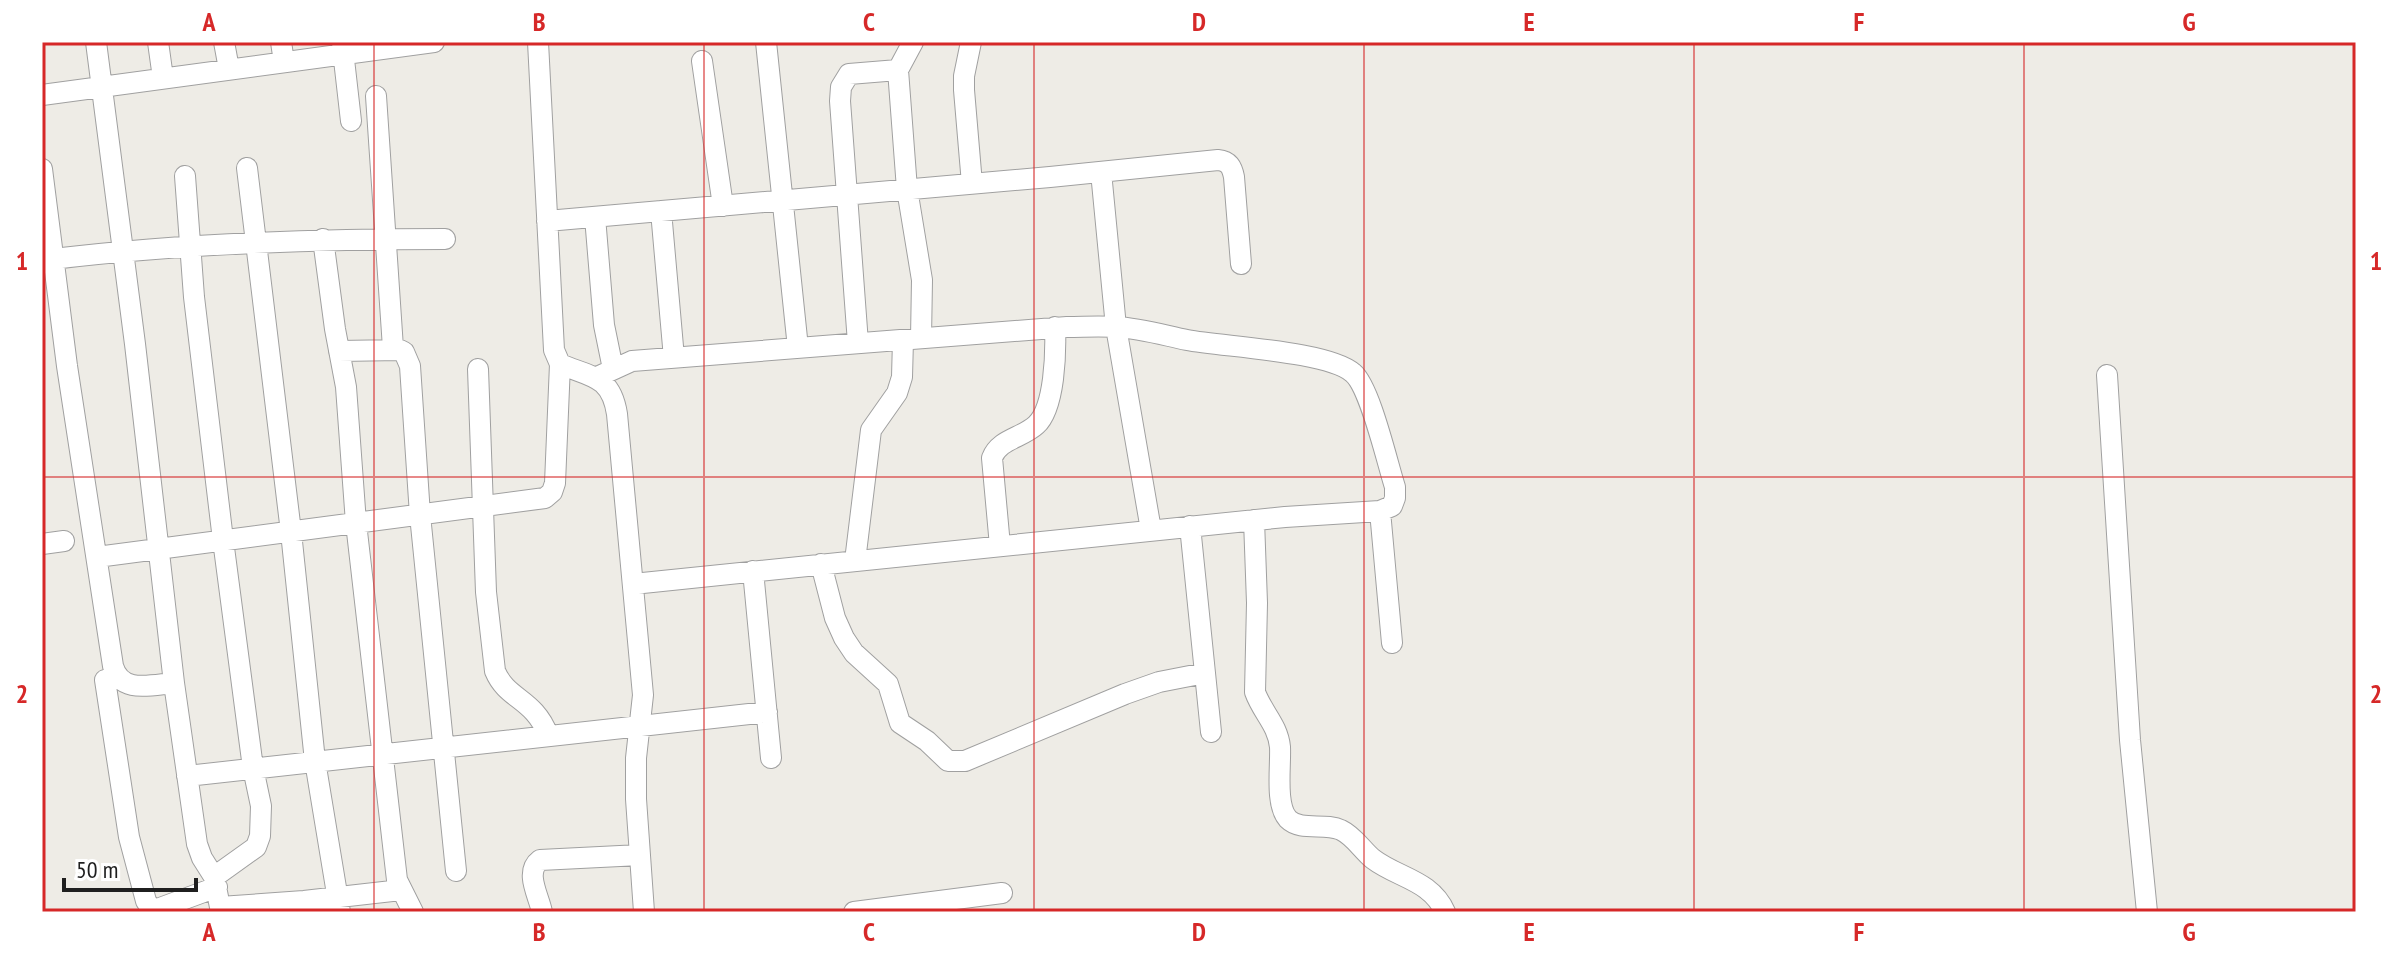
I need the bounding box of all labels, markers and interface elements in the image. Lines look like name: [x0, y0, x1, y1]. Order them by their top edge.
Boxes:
text: A: [201, 5, 216, 38]
text: B: [533, 5, 546, 38]
text: C: [863, 5, 875, 38]
text: D: [1192, 5, 1206, 38]
text: E: [1523, 5, 1535, 38]
text: F: [1854, 5, 1865, 38]
text: G: [2182, 5, 2196, 38]
text: 1: [16, 244, 28, 277]
text: 1: [2370, 244, 2382, 277]
text: 2: [16, 677, 28, 710]
text: 2: [2370, 677, 2382, 710]
scale bar: [64, 842, 196, 892]
text: 50 m: [76, 854, 118, 885]
text: A: [201, 915, 216, 948]
text: B: [533, 915, 546, 948]
text: C: [863, 915, 875, 948]
text: D: [1192, 915, 1206, 948]
text: E: [1523, 915, 1535, 948]
text: F: [1854, 915, 1865, 948]
text: G: [2182, 915, 2196, 948]

